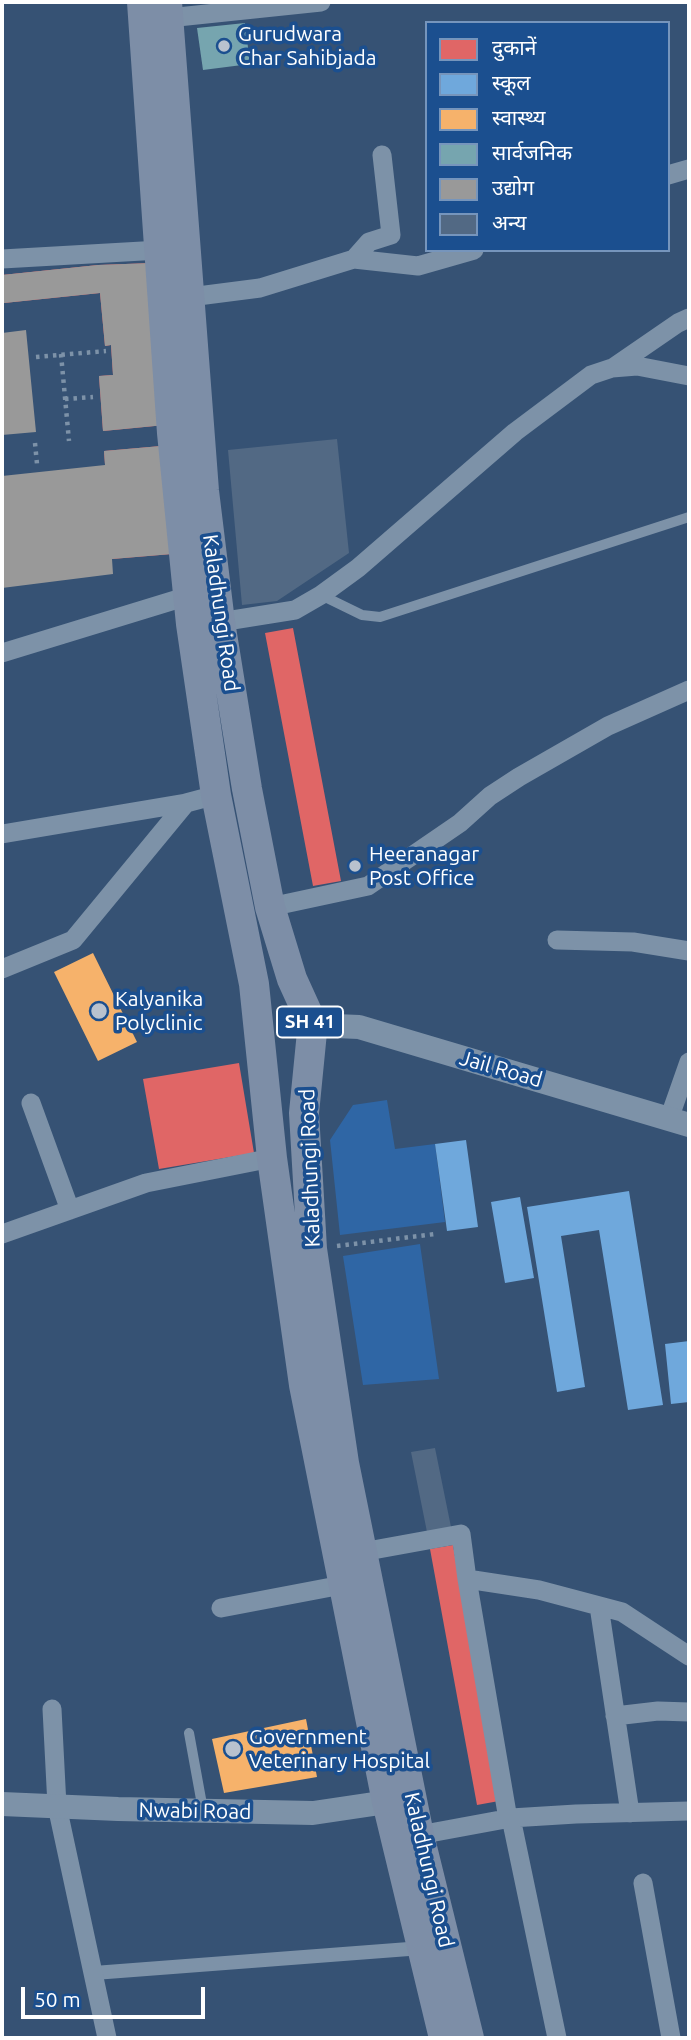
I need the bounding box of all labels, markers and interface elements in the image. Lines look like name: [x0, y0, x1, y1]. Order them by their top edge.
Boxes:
place label: Gurudwara Char Sahibjada: [238, 21, 377, 71]
legend: [425, 21, 670, 252]
text: दुकानें: [492, 35, 536, 59]
marker: Gurudwara Char Sahibjada: [216, 38, 232, 54]
text: स्कूल: [492, 70, 531, 94]
text: स्वास्थ्य: [492, 105, 545, 129]
text: सार्वजनिक: [492, 140, 572, 164]
text: उद्योग: [492, 175, 534, 199]
text: अन्य: [492, 210, 526, 234]
street label: Kaladhungi Road: [197, 533, 245, 693]
place label: Heeranagar Post Office: [369, 841, 479, 891]
marker: Heeranagar Post Office: [347, 858, 363, 874]
place label: Kalyanika Polyclinic: [115, 986, 203, 1036]
marker: Kalyanika Polyclinic: [89, 1001, 109, 1021]
road number: SH 41: [277, 1006, 343, 1038]
street label: Jail Road: [457, 1045, 545, 1093]
street label: Kaladhungi Road: [295, 1088, 325, 1248]
place label: Government Veterinary Hospital: [249, 1724, 430, 1774]
marker: Government Veterinary Hospital: [223, 1739, 243, 1759]
street label: Kaladhungi Road: [399, 1790, 459, 1950]
street label: Nwabi Road: [138, 1797, 252, 1825]
scale bar: [24, 1974, 208, 2018]
text: 50 m: [34, 1987, 81, 2011]

